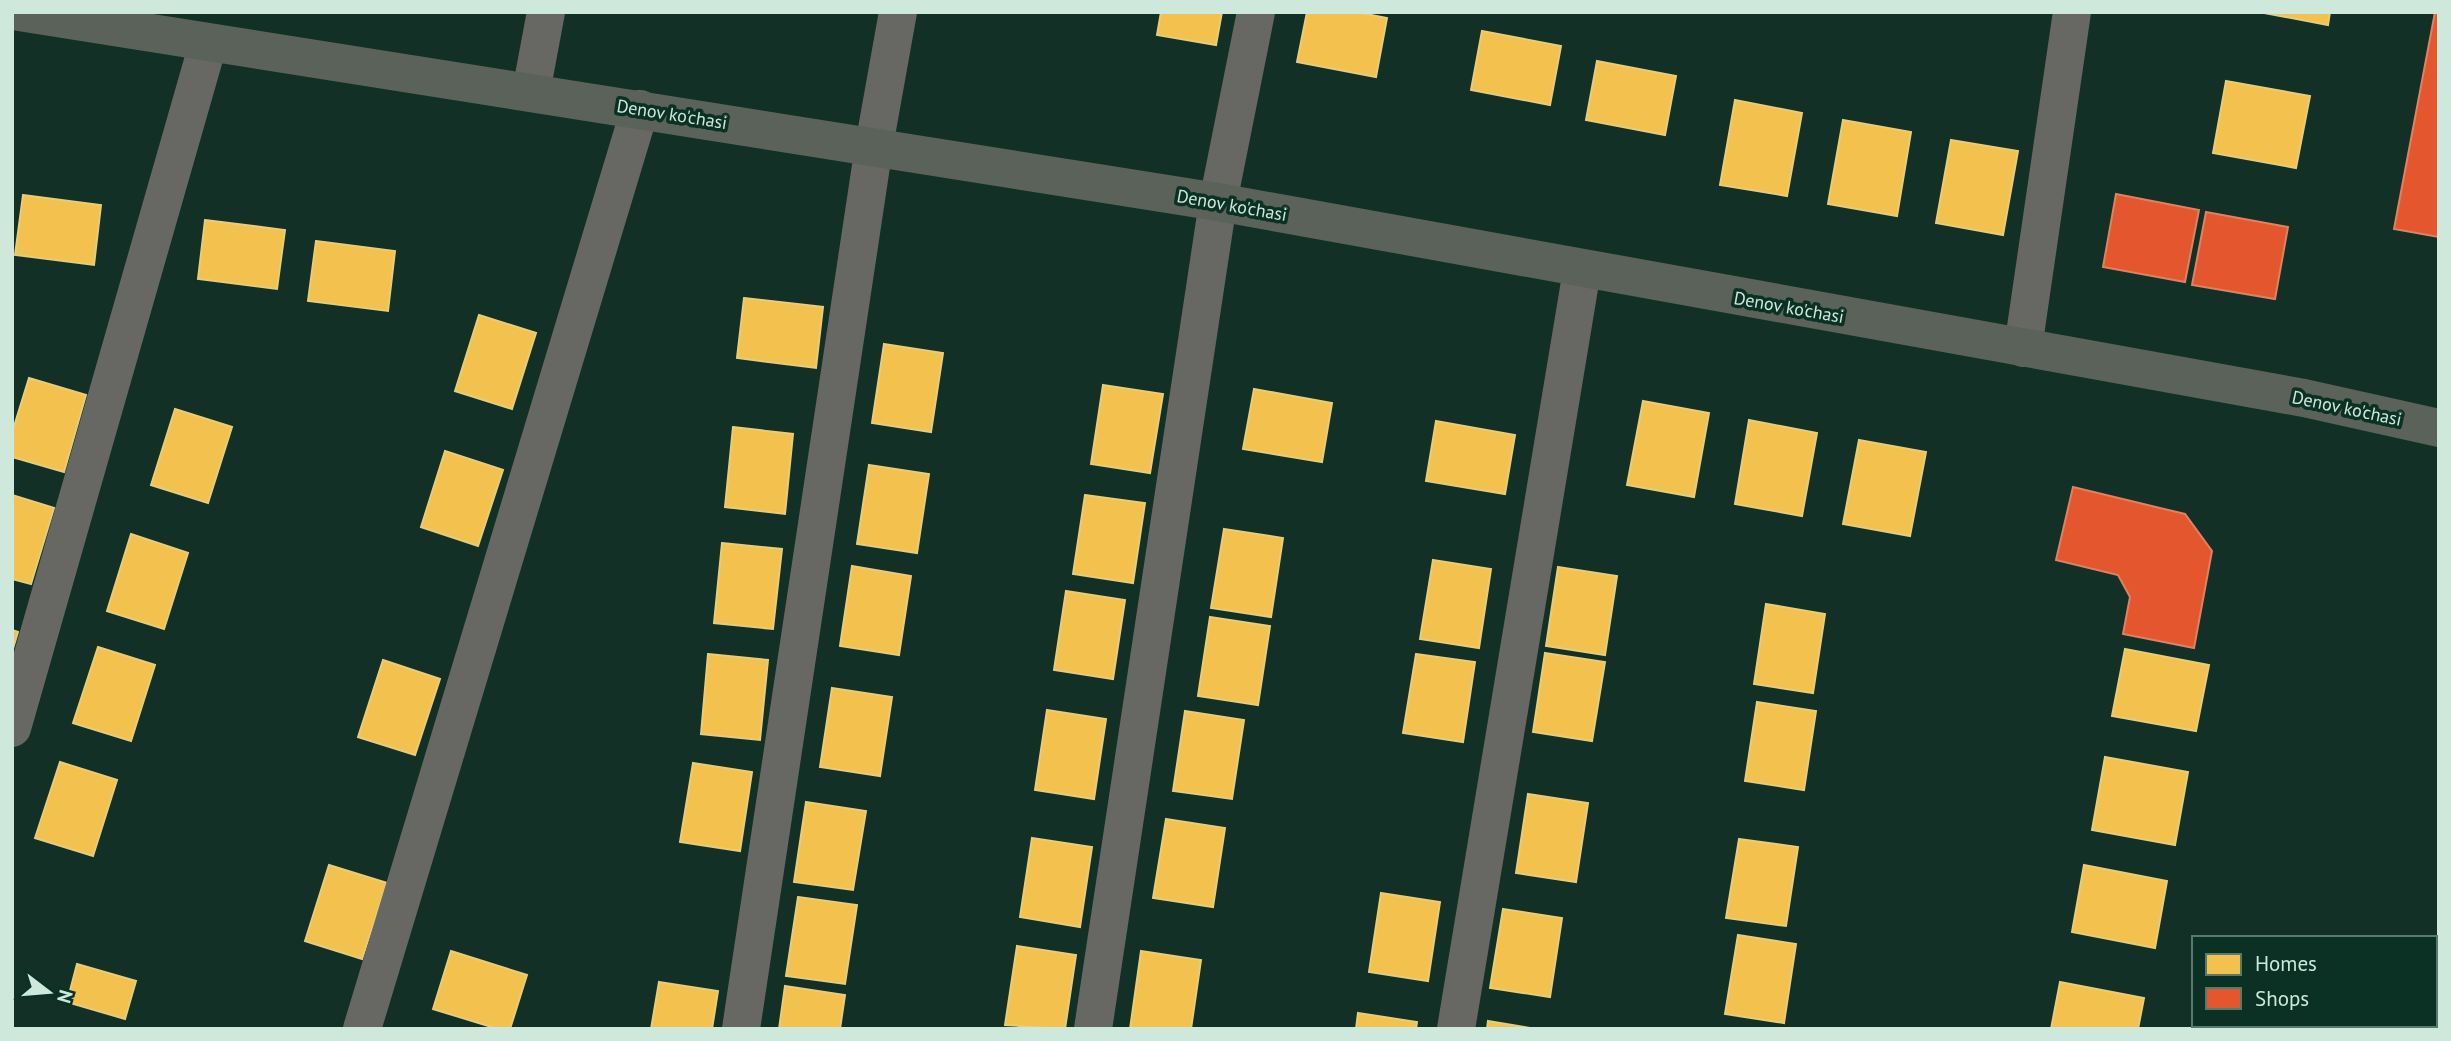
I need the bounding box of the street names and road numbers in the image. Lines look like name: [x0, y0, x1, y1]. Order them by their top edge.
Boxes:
street label: Denov ko'chasi: [615, 94, 729, 134]
street label: Denov ko'chasi: [1175, 184, 1289, 226]
street label: Denov ko'chasi: [1732, 286, 1846, 328]
street label: Denov ko'chasi: [2290, 385, 2404, 431]

